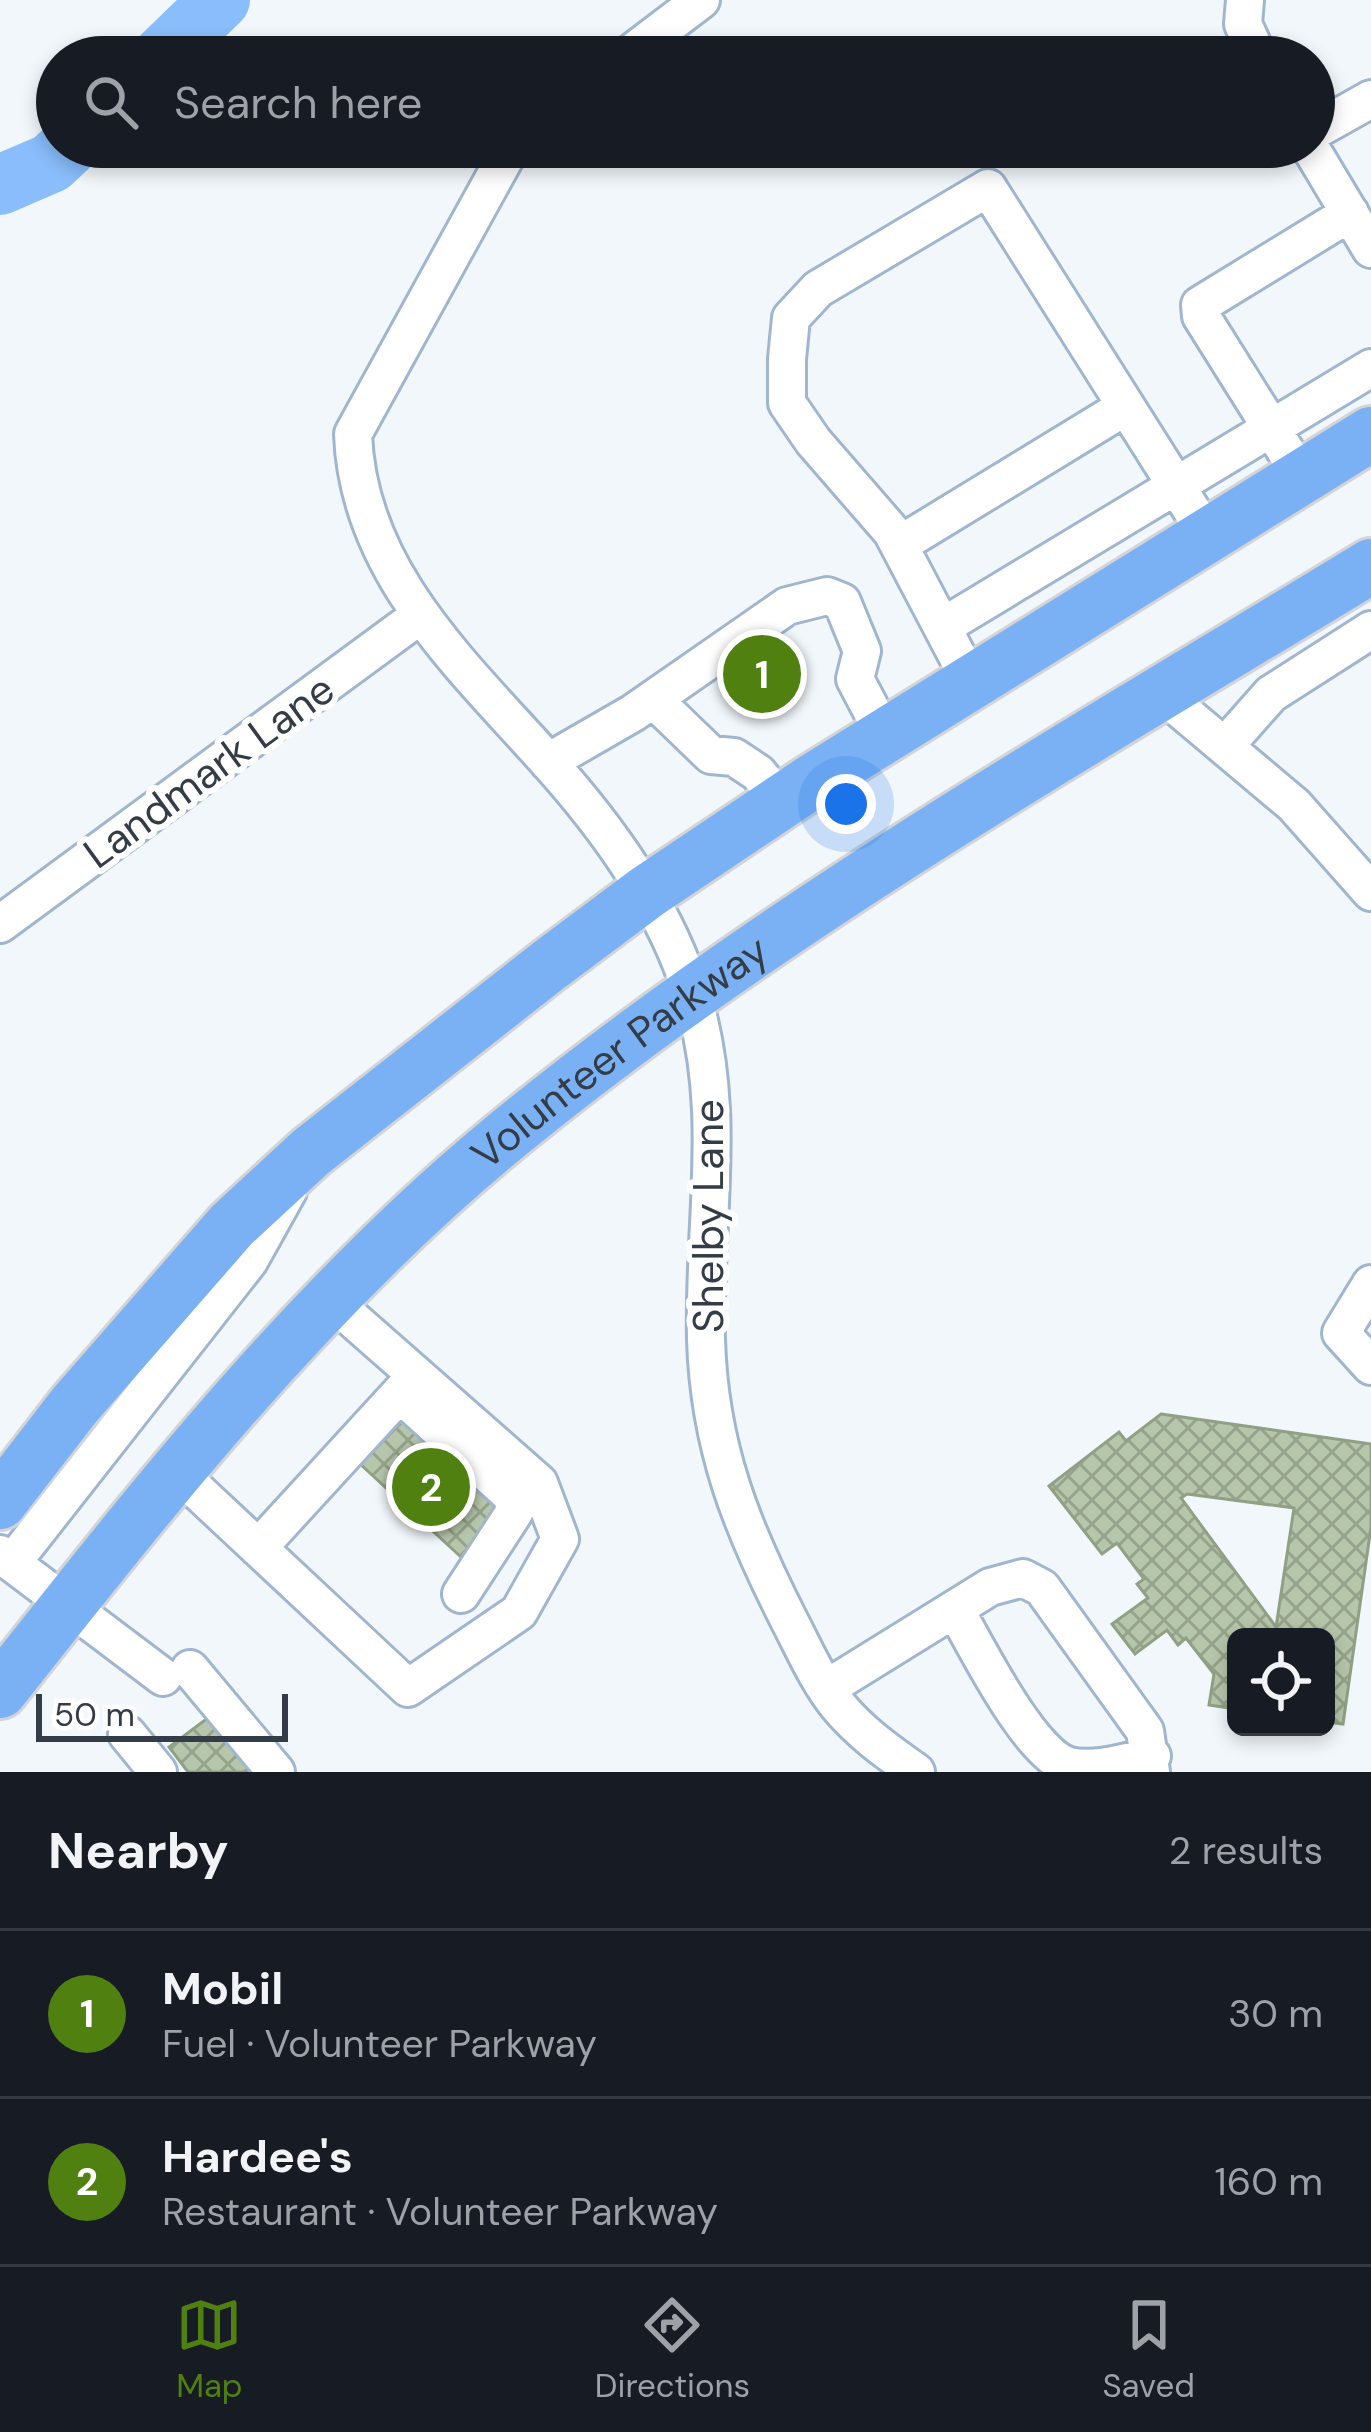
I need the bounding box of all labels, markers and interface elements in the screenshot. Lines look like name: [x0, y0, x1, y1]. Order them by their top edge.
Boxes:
search box: [36, 36, 1335, 168]
icon: search: [78, 69, 144, 135]
text: Search here: [174, 73, 422, 132]
pin: 1: [723, 629, 801, 719]
street label: Landmark Lane: [73, 662, 345, 880]
your location: [816, 774, 876, 834]
street label: Volunteer Parkway: [459, 922, 779, 1181]
street label: Shelby Lane: [681, 1099, 736, 1333]
pin: 2: [392, 1442, 470, 1532]
map controls: [1227, 1628, 1335, 1736]
button: locate: [1227, 1628, 1335, 1736]
scale bar: [36, 1688, 288, 1741]
text: 50 m: [54, 1693, 135, 1736]
text: Nearby: [48, 1817, 229, 1884]
text: 2 results: [1169, 1825, 1323, 1876]
text: Mobil: [162, 1959, 283, 2018]
text: 1: [80, 1988, 94, 2039]
text: 30 m: [1228, 1988, 1323, 2039]
text: Fuel · Volunteer Parkway: [162, 2018, 597, 2069]
text: Hardee's: [162, 2127, 353, 2186]
text: 2: [76, 2156, 98, 2207]
text: 160 m: [1215, 2156, 1323, 2207]
text: Restaurant · Volunteer Parkway: [162, 2186, 718, 2237]
tab: Map: [176, 2292, 243, 2407]
tab: Directions: [595, 2292, 750, 2407]
tab: Saved: [1102, 2292, 1195, 2407]

